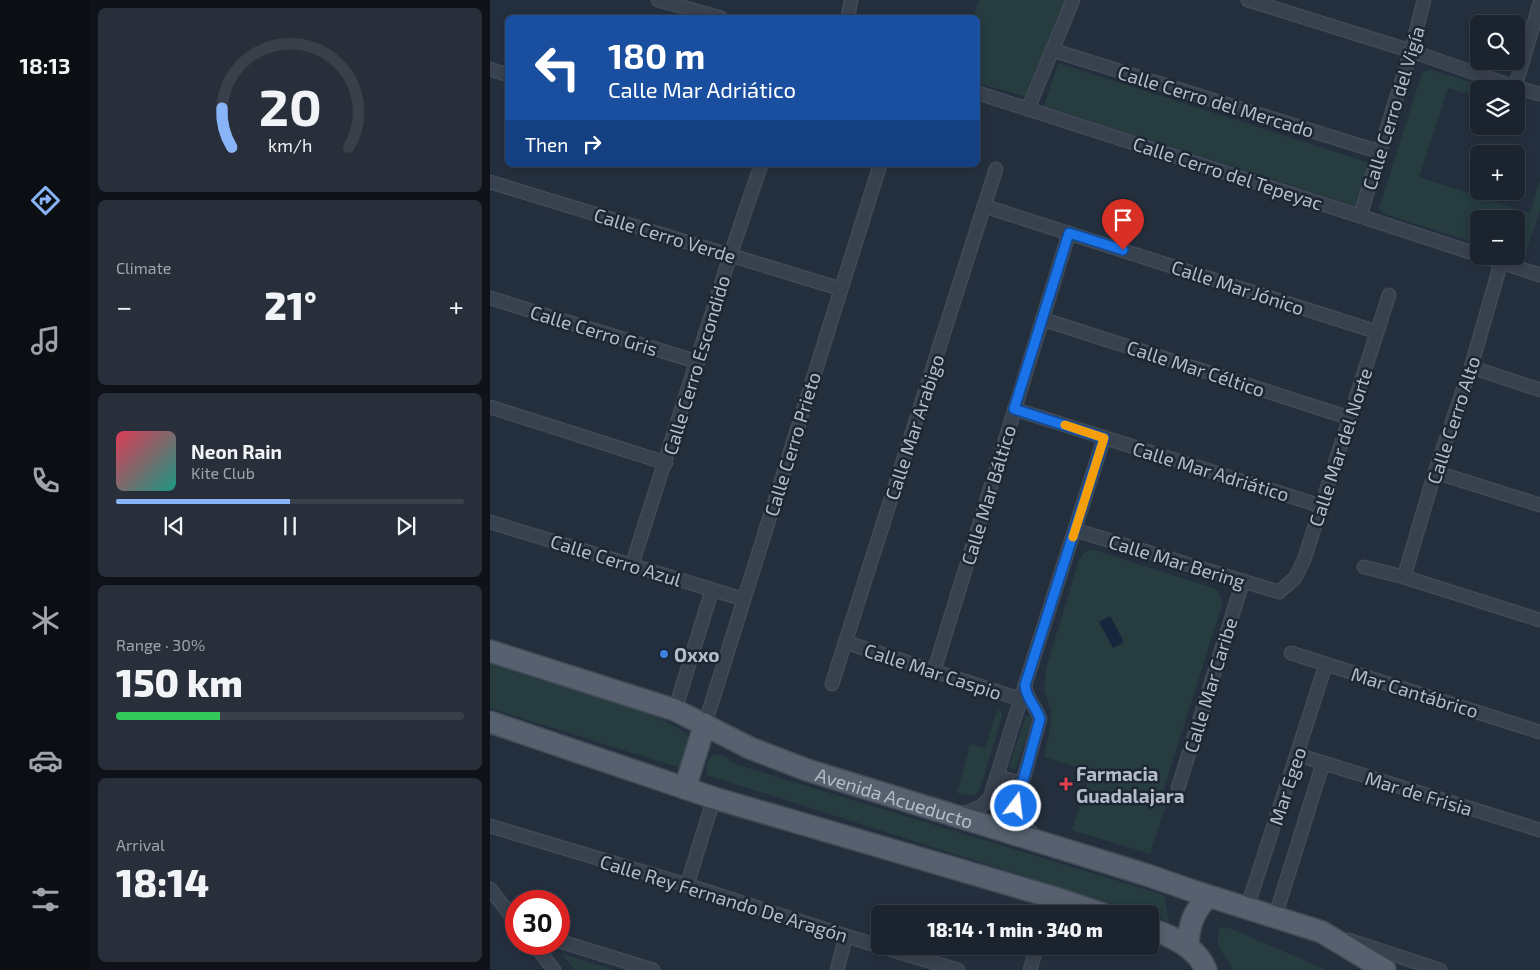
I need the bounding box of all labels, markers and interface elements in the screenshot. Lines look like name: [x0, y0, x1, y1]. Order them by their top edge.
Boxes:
map controls: [1470, 15, 1525, 265]
button: search: [1470, 15, 1525, 70]
street label: Calle Cerro del Vigía: [1357, 23, 1429, 193]
text: 180 m: [608, 34, 705, 76]
icon: left: [525, 35, 590, 100]
text: 18:13: [20, 52, 70, 78]
street label: Calle Cerro del Mercado: [1115, 60, 1317, 142]
text: 20: [258, 74, 322, 136]
text: Calle Mar Adriático: [608, 76, 796, 102]
button: layers: [1470, 80, 1525, 135]
icon: right: [578, 130, 606, 158]
street label: Calle Cerro del Tepeyac: [1130, 131, 1326, 215]
text: Then: [525, 133, 568, 156]
text: km/h: [268, 134, 312, 156]
button: +: [1470, 145, 1525, 200]
icon: directions: [28, 183, 63, 218]
pin: [1102, 199, 1144, 250]
street label: Calle Cerro Verde: [591, 202, 739, 268]
icon: arrive: [1109, 206, 1137, 234]
button: −: [1470, 210, 1525, 265]
street label: Calle Mar Jónico: [1169, 255, 1307, 319]
text: Climate: [116, 258, 171, 277]
street label: Calle Cerro Escondido: [658, 272, 734, 458]
text: 21°: [264, 282, 317, 328]
text: −: [116, 289, 132, 323]
text: +: [449, 289, 464, 323]
street label: Calle Cerro Gris: [528, 300, 660, 360]
icon: music: [28, 323, 63, 358]
street label: Calle Mar Céltico: [1124, 335, 1268, 401]
street label: Calle Mar Arabigo: [880, 351, 948, 503]
street label: Calle Cerro Alto: [1422, 353, 1484, 487]
street label: Calle Mar del Norte: [1304, 365, 1376, 529]
street label: Calle Cerro Prieto: [759, 369, 825, 519]
street label: Calle Mar Báltico: [956, 422, 1020, 568]
street label: Calle Mar Adriático: [1130, 436, 1292, 506]
text: Neon Rain: [191, 440, 282, 463]
icon: phone: [28, 463, 63, 498]
text: Kite Club: [191, 463, 255, 482]
icon: previous: [160, 512, 188, 540]
icon: pause: [276, 512, 304, 540]
icon: next: [392, 512, 420, 540]
street label: Calle Cerro Azul: [548, 529, 685, 591]
street label: Calle Mar Bering: [1106, 529, 1248, 593]
icon: climate: [28, 603, 63, 638]
street label: Calle Mar Caribe: [1179, 615, 1241, 755]
text: Range · 30%: [116, 635, 205, 654]
street label: Calle Mar Caspio: [861, 638, 1005, 704]
place label: Oxxo: [674, 643, 720, 666]
marker: Oxxo: [658, 648, 670, 660]
text: 150 km: [116, 659, 243, 705]
street label: Mar Cantábrico: [1349, 662, 1481, 722]
icon: car: [28, 743, 63, 778]
street label: Mar Egeo: [1264, 744, 1310, 828]
street label: Avenida Acueducto: [813, 762, 976, 832]
place label: Farmacia Guadalajara: [1076, 762, 1185, 807]
street label: Mar de Frisia: [1363, 766, 1475, 820]
marker: Farmacia Guadalajara: [1060, 778, 1072, 790]
position arrow: [989, 779, 1041, 831]
text: Arrival: [116, 835, 165, 854]
street label: Calle Rey Fernando De Aragón: [597, 849, 851, 947]
text: 18:14: [116, 859, 209, 905]
icon: filters: [28, 882, 63, 917]
speed limit sign: 30: [505, 890, 570, 955]
text: 18:14 · 1 min · 340 m: [927, 918, 1103, 941]

